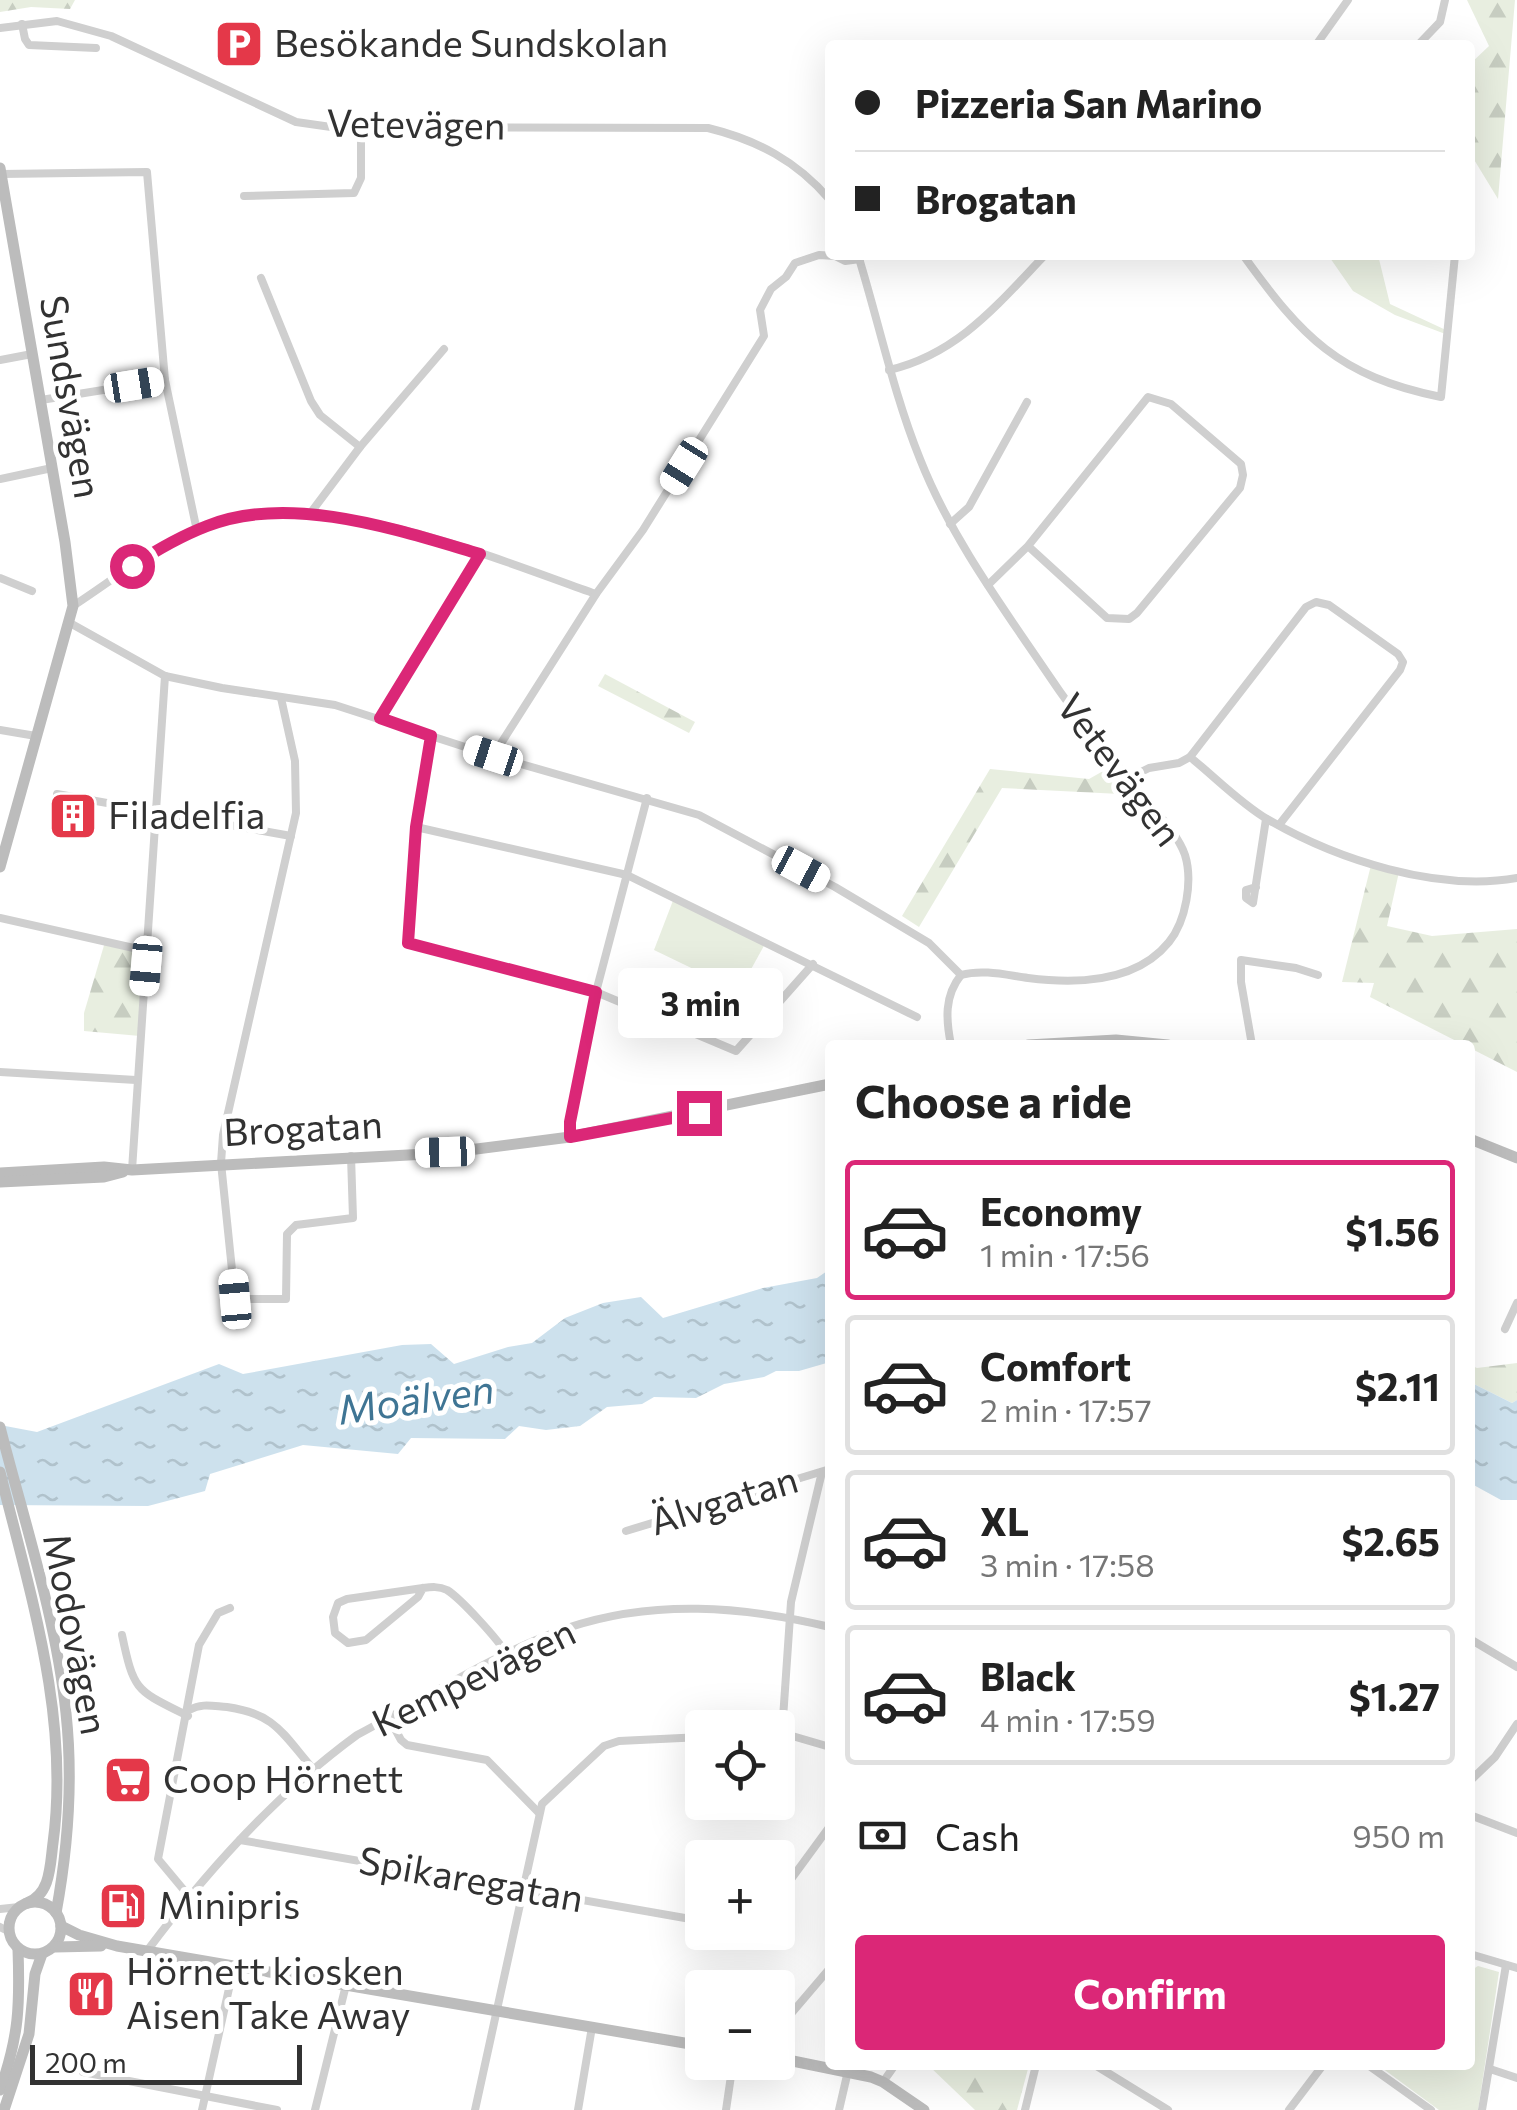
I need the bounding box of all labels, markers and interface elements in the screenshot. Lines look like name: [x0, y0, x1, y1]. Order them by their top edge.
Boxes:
parking icon: Besökande Sundskolan: [213, 18, 265, 70]
place label: Besökande Sundskolan: [274, 18, 668, 65]
text: Pizzeria San Marino: [915, 79, 1262, 126]
street label: Vetevägen: [326, 97, 506, 148]
text: Brogatan: [915, 175, 1077, 222]
street label: Sundsvägen: [32, 292, 113, 502]
car: [102, 365, 166, 405]
car: [655, 433, 713, 499]
route start: [110, 544, 155, 589]
street label: Vetevägen: [1048, 683, 1194, 854]
car: [460, 732, 526, 780]
building icon: Filadelfia: [47, 790, 99, 842]
place label: Filadelfia: [108, 790, 265, 837]
car: [767, 842, 835, 896]
car: [128, 935, 164, 997]
callout: 3 min: [616, 968, 782, 1038]
text: 3 min: [660, 983, 741, 1023]
text: Choose a ride: [855, 1072, 1132, 1127]
route end: [677, 1091, 722, 1136]
street label: Brogatan: [222, 1099, 384, 1154]
car: [414, 1136, 476, 1168]
icon: car: [860, 1185, 950, 1275]
text: Economy: [980, 1187, 1142, 1234]
text: $1.56: [1345, 1207, 1440, 1254]
text: 1 min · 17:56: [980, 1234, 1150, 1274]
car: [217, 1268, 253, 1330]
icon: car: [860, 1340, 950, 1430]
text: Comfort: [980, 1342, 1131, 1389]
water label: Moälven: [334, 1362, 497, 1433]
text: $2.11: [1355, 1362, 1440, 1409]
text: 2 min · 17:57: [980, 1389, 1152, 1429]
street label: Älvgatan: [644, 1454, 803, 1543]
icon: car: [860, 1495, 950, 1585]
text: XL: [980, 1497, 1029, 1544]
text: $2.65: [1341, 1517, 1440, 1564]
street label: Modovägen: [35, 1529, 120, 1738]
text: 3 min · 17:58: [980, 1544, 1155, 1584]
street label: Kempevägen: [364, 1606, 582, 1745]
icon: car: [860, 1650, 950, 1740]
text: Black: [980, 1652, 1076, 1699]
text: $1.27: [1349, 1672, 1440, 1719]
text: 4 min · 17:59: [980, 1699, 1156, 1739]
map controls: [685, 1710, 795, 2080]
button: locate: [685, 1710, 795, 1820]
supermarket icon: Coop Hörnett: [102, 1754, 154, 1806]
place label: Coop Hörnett: [163, 1754, 403, 1801]
icon: cash: [855, 1808, 910, 1863]
text: Cash: [935, 1812, 1020, 1859]
text: 950 m: [1352, 1815, 1445, 1855]
street label: Spikaregatan: [356, 1835, 587, 1920]
button: +: [685, 1840, 795, 1950]
fuel station icon: Minipris: [97, 1880, 149, 1932]
place label: Minipris: [158, 1880, 300, 1927]
button: Confirm: [855, 1935, 1445, 2050]
place label: Hörnett kiosken Aisen Take Away: [126, 1946, 410, 2037]
restaurant icon: Hörnett kiosken Aisen Take Away: [65, 1968, 117, 2020]
button: −: [685, 1970, 795, 2080]
scale bar: [30, 2040, 302, 2084]
text: 200 m: [45, 2045, 127, 2079]

